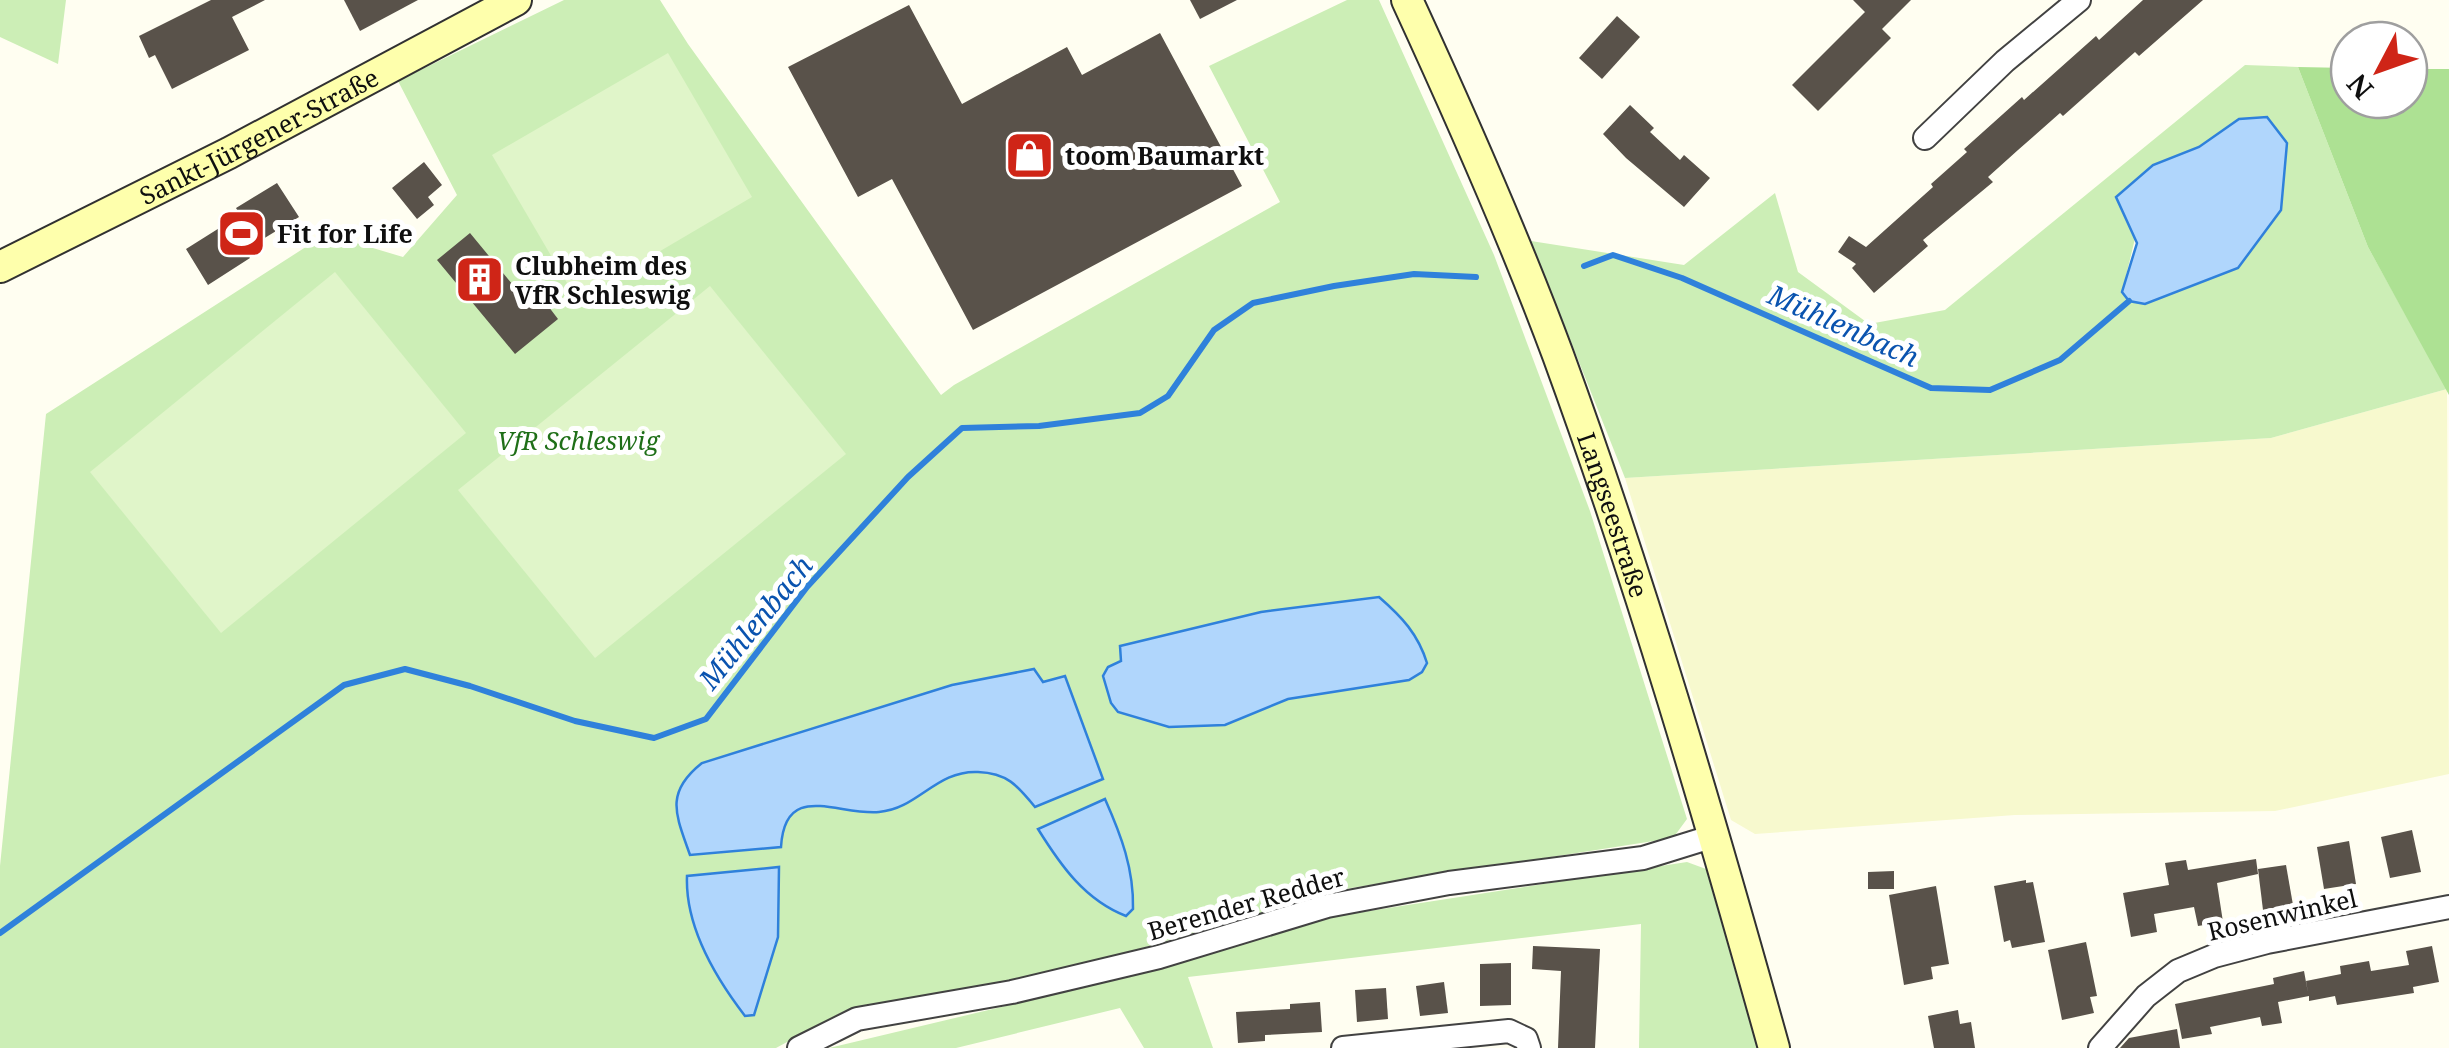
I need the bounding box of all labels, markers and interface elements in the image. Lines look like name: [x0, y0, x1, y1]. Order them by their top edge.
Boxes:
north arrow: [2329, 20, 2429, 120]
street label: Sankt-Jürgener-Straße: [133, 60, 384, 212]
text: N: [2338, 66, 2381, 108]
shop icon: toom Baumarkt: [1004, 129, 1056, 181]
place label: toom Baumarkt: [1065, 138, 1264, 172]
sports icon: Fit for Life: [216, 207, 268, 259]
place label: Fit for Life: [277, 216, 413, 250]
place label: Clubheim des VfR Schleswig: [515, 248, 691, 311]
building icon: Clubheim des VfR Schleswig: [454, 253, 506, 305]
water label: Mühlenbach: [1762, 274, 1926, 375]
park label: VfR Schleswig: [497, 423, 660, 457]
street label: Langseestraße: [1570, 428, 1657, 602]
water label: Mühlenbach: [689, 547, 821, 697]
street label: Berender Redder: [1143, 859, 1349, 947]
street label: Rosenwinkel: [2204, 880, 2360, 948]

